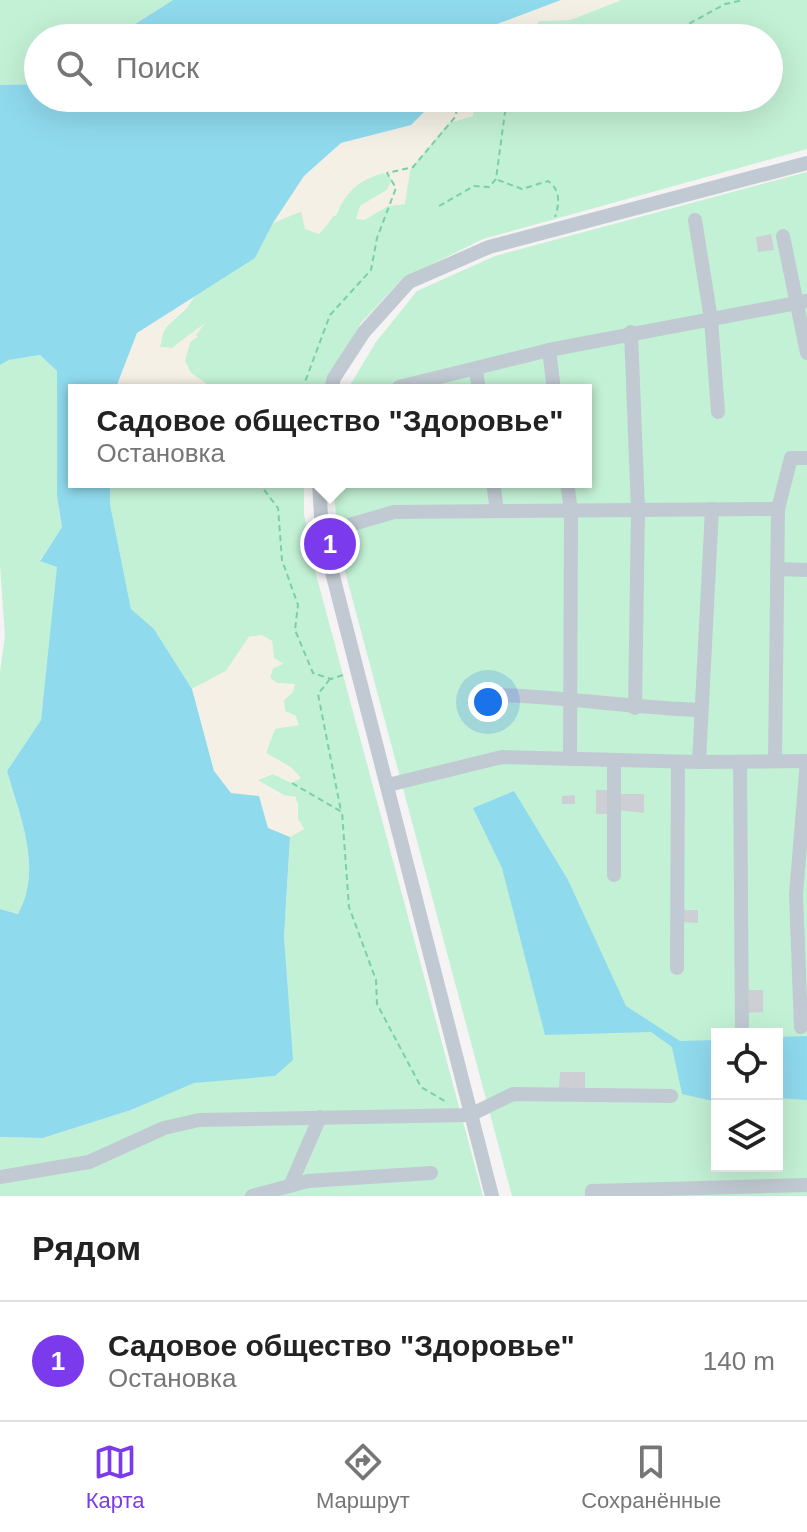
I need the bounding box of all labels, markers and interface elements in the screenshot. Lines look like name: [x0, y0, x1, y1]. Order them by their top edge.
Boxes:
search box: [24, 24, 783, 112]
icon: search: [52, 46, 96, 90]
text: Поиск: [116, 51, 199, 84]
popup: [68, 384, 592, 488]
text: Садовое общество "Здоровье": [97, 404, 563, 437]
text: Остановка: [97, 438, 225, 468]
pin: 1: [304, 514, 356, 574]
your location: [468, 682, 508, 722]
map controls: [711, 1028, 783, 1172]
button: locate: [711, 1028, 783, 1100]
button: layers: [711, 1100, 783, 1172]
text: Рядом: [32, 1229, 141, 1267]
text: Садовое общество "Здоровье": [108, 1329, 575, 1362]
text: 1: [51, 1346, 65, 1376]
text: 140 m: [703, 1346, 775, 1376]
text: Остановка: [108, 1363, 236, 1393]
tab: Карта: [86, 1440, 145, 1514]
tab: Маршрут: [316, 1440, 410, 1514]
tab: Сохранённые: [581, 1440, 721, 1514]

